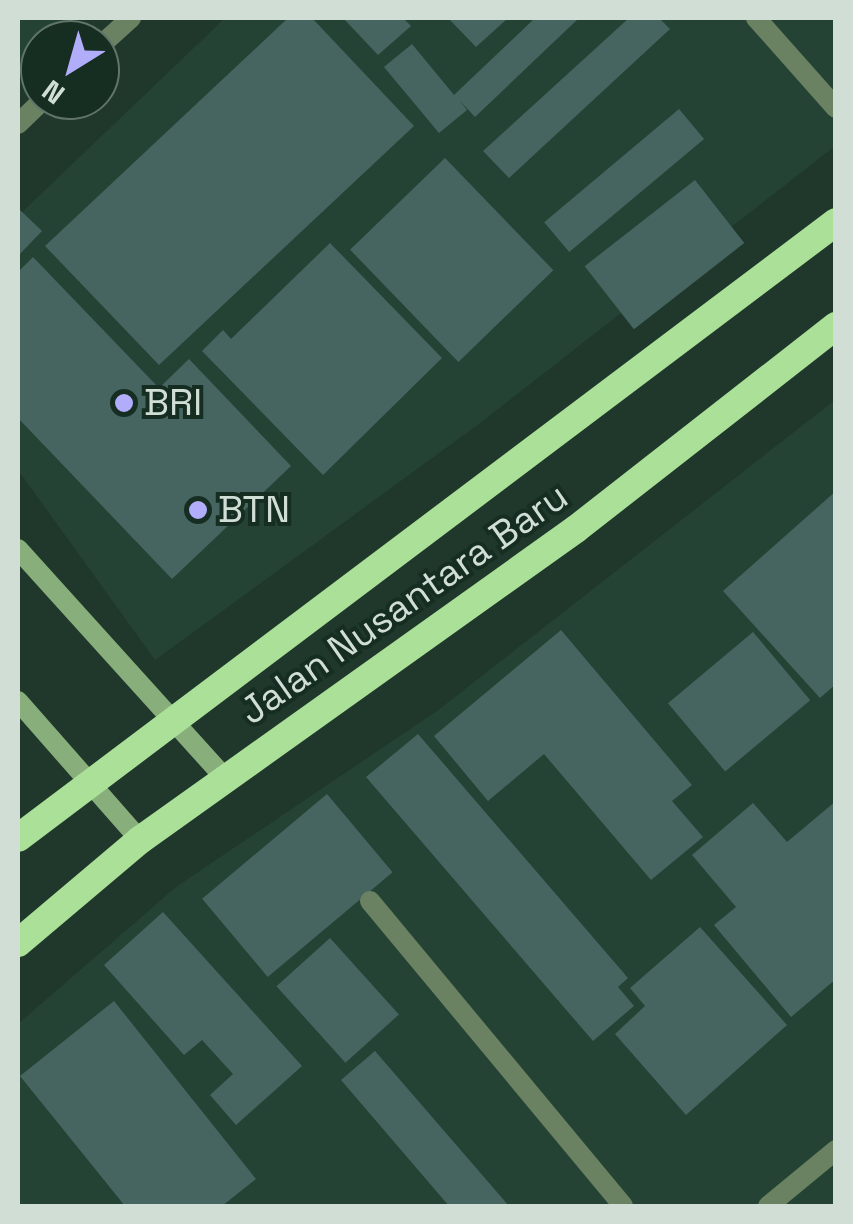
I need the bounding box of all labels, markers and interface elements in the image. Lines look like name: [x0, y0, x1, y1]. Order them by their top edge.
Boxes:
north arrow: [20, 20, 120, 120]
text: N: [35, 72, 71, 112]
place label: BRI: [144, 380, 202, 426]
marker: BRI: [113, 392, 135, 414]
street label: Jalan Nusantara Baru: [231, 474, 577, 734]
place label: BTN: [218, 487, 290, 533]
marker: BTN: [187, 499, 209, 521]

